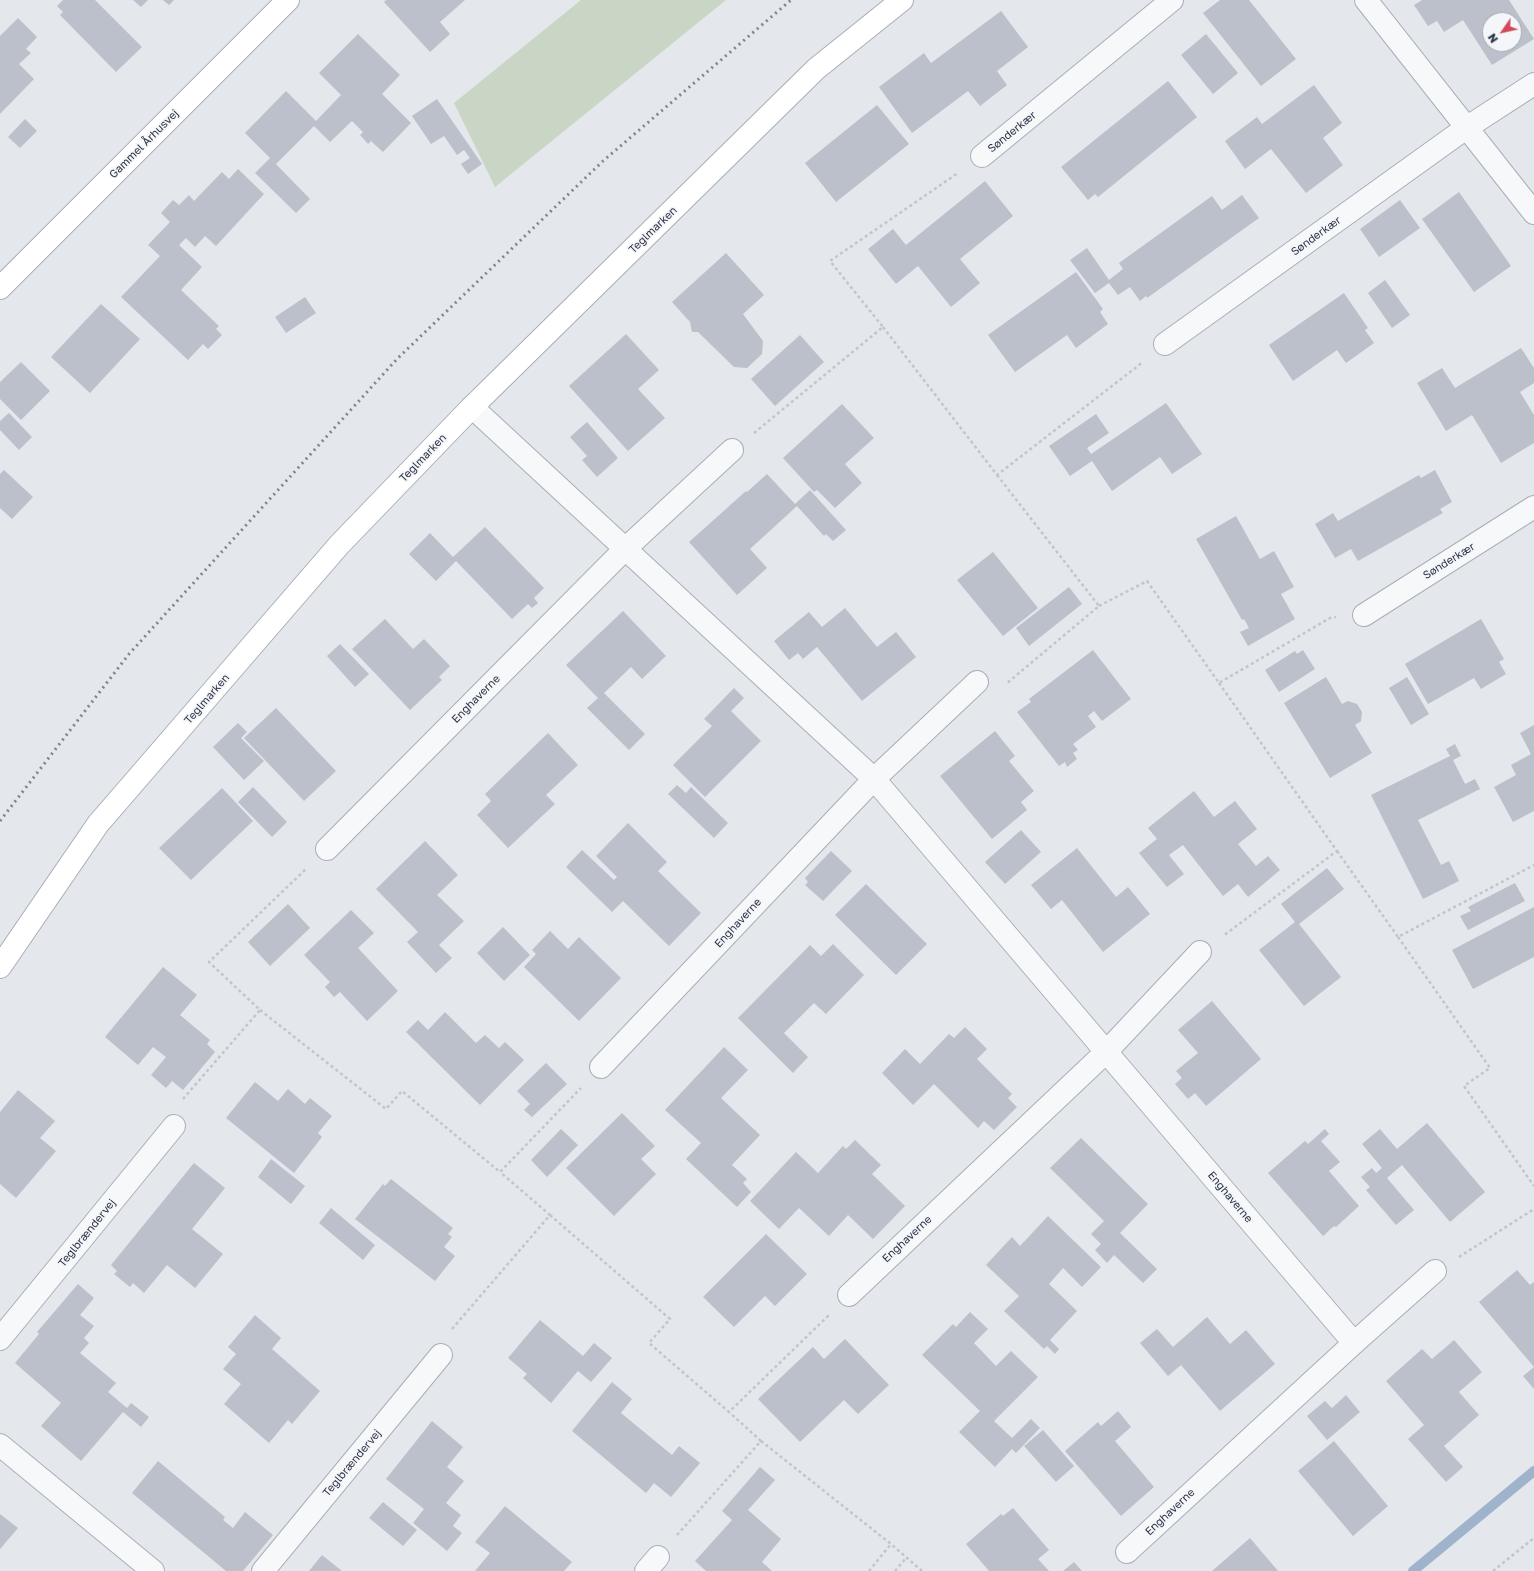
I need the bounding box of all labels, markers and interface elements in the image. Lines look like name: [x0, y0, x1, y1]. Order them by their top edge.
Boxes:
north arrow: [1482, 12, 1522, 52]
text: N: [1485, 31, 1500, 46]
street label: Gammel Århusvej: [107, 107, 181, 181]
street label: Sønderkær: [985, 108, 1039, 156]
street label: Teglmarken: [626, 204, 680, 256]
street label: Sønderkær: [1288, 213, 1344, 259]
street label: Teglmarken: [397, 431, 449, 485]
street label: Sønderkær: [1421, 540, 1477, 582]
street label: Teglmarken: [182, 671, 232, 727]
street label: Enghaverne: [449, 672, 503, 726]
street label: Enghaverne: [712, 896, 764, 950]
street label: Enghaverne: [1205, 1169, 1255, 1225]
street label: Teglbrændervej: [56, 1196, 118, 1270]
street label: Enghaverne: [880, 1213, 934, 1265]
street label: Teglbrændervej: [320, 1427, 384, 1499]
street label: Enghaverne: [1143, 1486, 1197, 1538]

